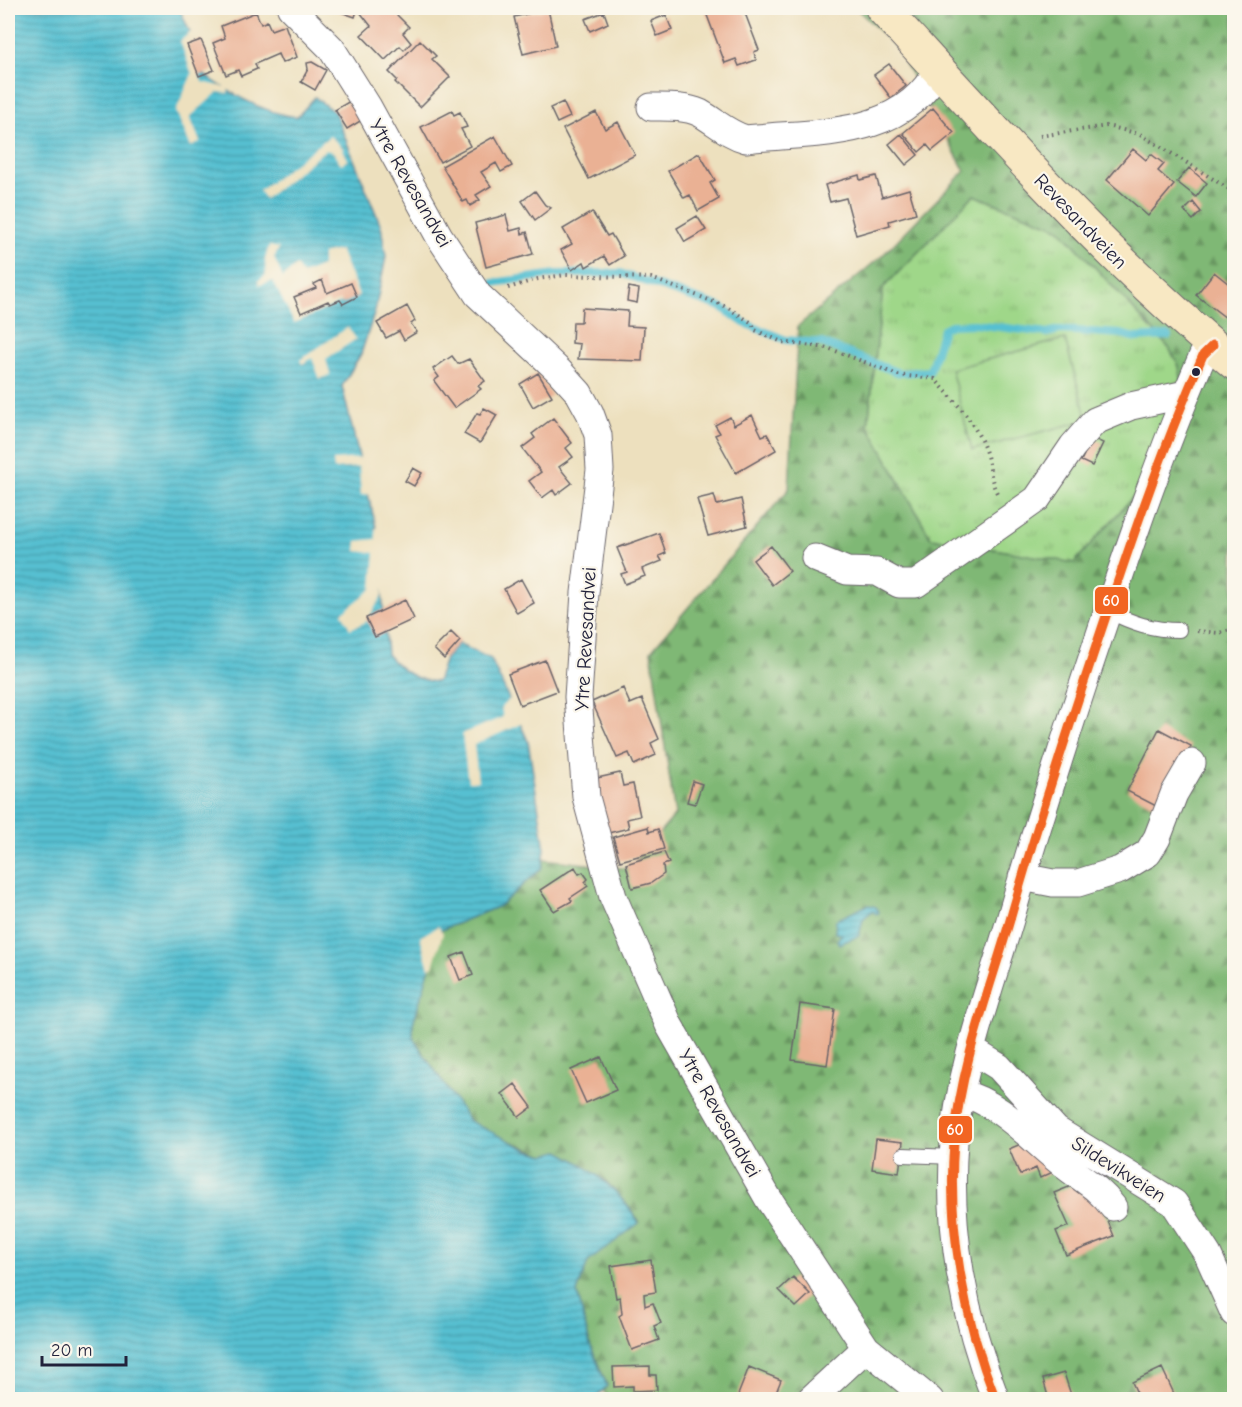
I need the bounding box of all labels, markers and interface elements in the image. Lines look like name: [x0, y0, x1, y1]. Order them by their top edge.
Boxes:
street label: Ytre Revesandvei: [365, 115, 457, 251]
street label: Revesandveien: [1029, 169, 1132, 274]
unlabelled marker: [1190, 366, 1202, 378]
street label: Ytre Revesandvei: [570, 566, 601, 712]
line badge: 60: [1094, 586, 1129, 615]
text: 60: [1102, 592, 1120, 610]
street label: Ytre Revesandvei: [674, 1045, 766, 1181]
line badge: 60: [938, 1115, 973, 1144]
text: 60: [946, 1121, 964, 1139]
street label: Sildevikveien: [1067, 1131, 1170, 1207]
scale bar: [42, 1329, 126, 1367]
text: 20 m: [51, 1340, 92, 1361]

